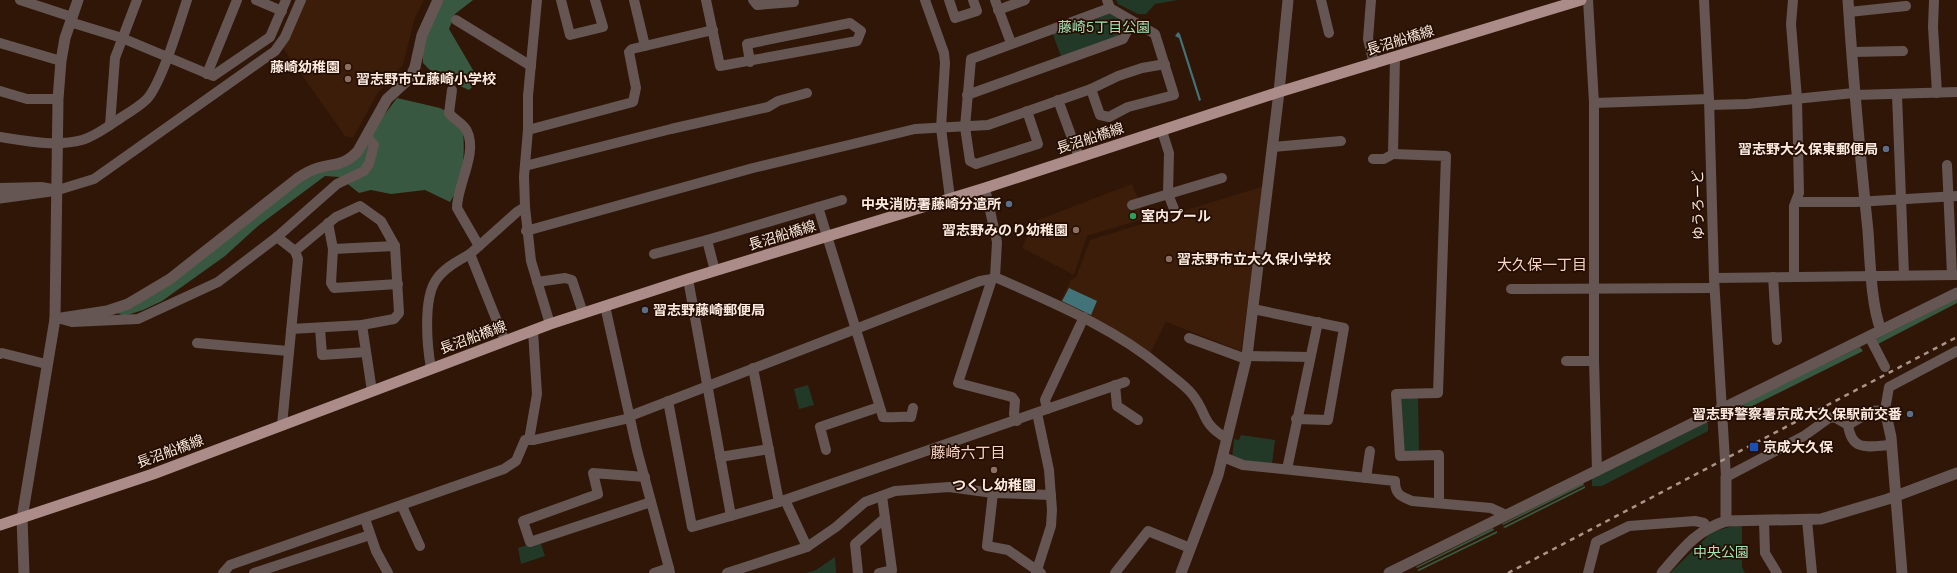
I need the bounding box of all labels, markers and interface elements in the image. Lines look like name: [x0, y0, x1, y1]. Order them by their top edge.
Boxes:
park label: 藤崎5丁目公園: [1058, 18, 1150, 36]
street label: 長沼船橋線: [1364, 21, 1436, 59]
place label: 藤崎幼稚園: [270, 58, 340, 76]
marker: 藤崎幼稚園: [343, 62, 353, 72]
place label: 習志野市立藤崎小学校: [356, 70, 496, 88]
marker: 習志野市立藤崎小学校: [343, 74, 353, 84]
street label: 長沼船橋線: [1054, 119, 1126, 157]
place label: 習志野大久保東郵便局: [1738, 140, 1878, 158]
marker: 習志野大久保東郵便局: [1881, 144, 1891, 154]
street label: ゆうろーど: [1688, 170, 1708, 240]
place label: 中央消防署藤崎分遣所: [861, 195, 1001, 213]
marker: 中央消防署藤崎分遣所: [1004, 199, 1014, 209]
place label: 室内プール: [1141, 207, 1211, 225]
marker: 室内プール: [1128, 211, 1138, 221]
street label: 長沼船橋線: [746, 216, 818, 254]
place label: 習志野みのり幼稚園: [942, 221, 1068, 239]
marker: 習志野みのり幼稚園: [1071, 225, 1081, 235]
place label: 習志野市立大久保小学校: [1177, 250, 1331, 268]
marker: 習志野市立大久保小学校: [1164, 254, 1174, 264]
district label: 大久保一丁目: [1497, 255, 1587, 275]
place label: 習志野藤崎郵便局: [653, 301, 765, 319]
marker: 習志野藤崎郵便局: [640, 305, 650, 315]
street label: 長沼船橋線: [437, 317, 509, 357]
place label: 習志野警察署京成大久保駅前交番: [1692, 405, 1902, 423]
marker: 習志野警察署京成大久保駅前交番: [1905, 409, 1915, 419]
street label: 長沼船橋線: [134, 431, 206, 471]
place label: 京成大久保: [1763, 438, 1833, 456]
marker: 京成大久保: [1748, 441, 1760, 453]
district label: 藤崎六丁目: [930, 443, 1006, 463]
marker: つくし幼稚園: [989, 465, 999, 475]
place label: つくし幼稚園: [952, 476, 1036, 494]
park label: 中央公園: [1693, 543, 1749, 561]

